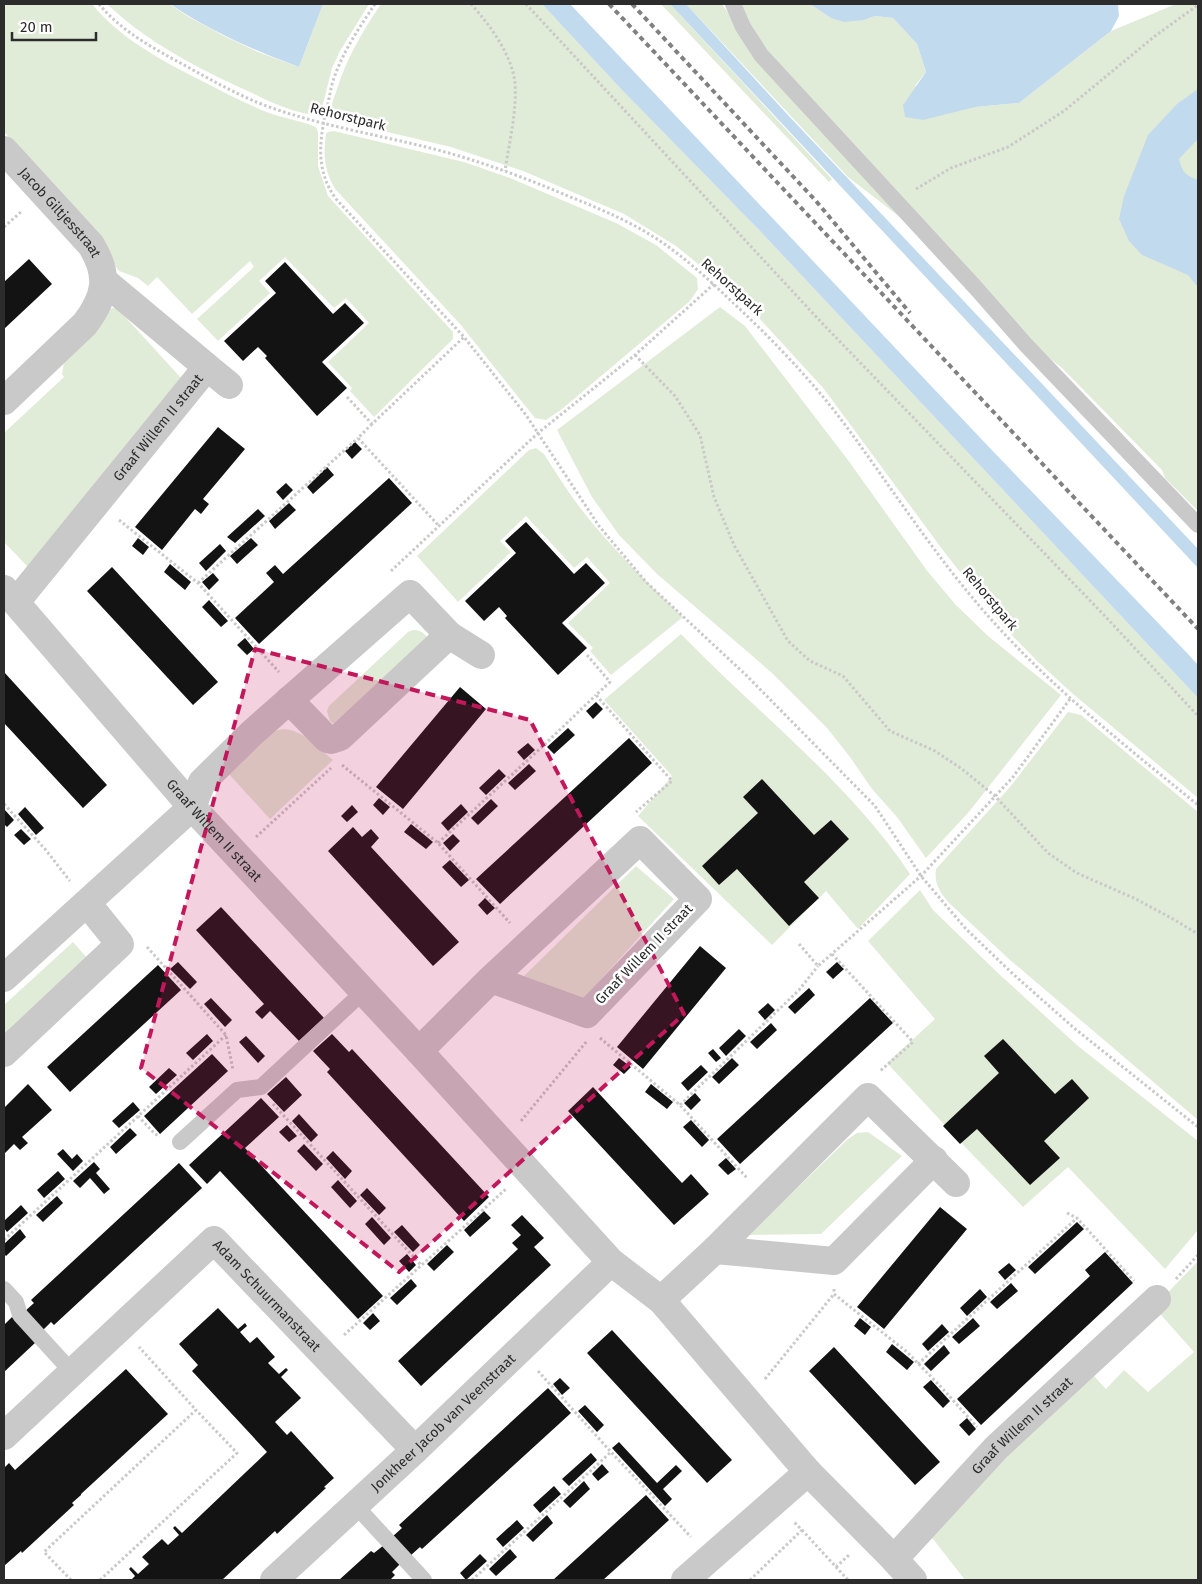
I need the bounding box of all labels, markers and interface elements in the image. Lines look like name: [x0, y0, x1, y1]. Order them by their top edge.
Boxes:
scale bar: [12, 10, 96, 42]
text: 20 m: [20, 18, 53, 36]
street label: Rehorstpark: [308, 99, 388, 135]
street label: Jacob Giltjesstraat: [16, 164, 105, 261]
street label: Rehorstpark: [698, 255, 767, 320]
street label: Graaf Willem II straat: [109, 370, 207, 484]
street label: Rehorstpark: [959, 564, 1022, 635]
street label: Graaf Willem II straat: [163, 775, 266, 886]
street label: Graaf Willem II straat: [592, 900, 697, 1008]
street label: Adam Schuurmanstraat: [210, 1236, 325, 1356]
street label: Jonkheer Jacob van Veenstraat: [367, 1349, 519, 1495]
street label: Graaf Willem II straat: [968, 1373, 1076, 1478]

